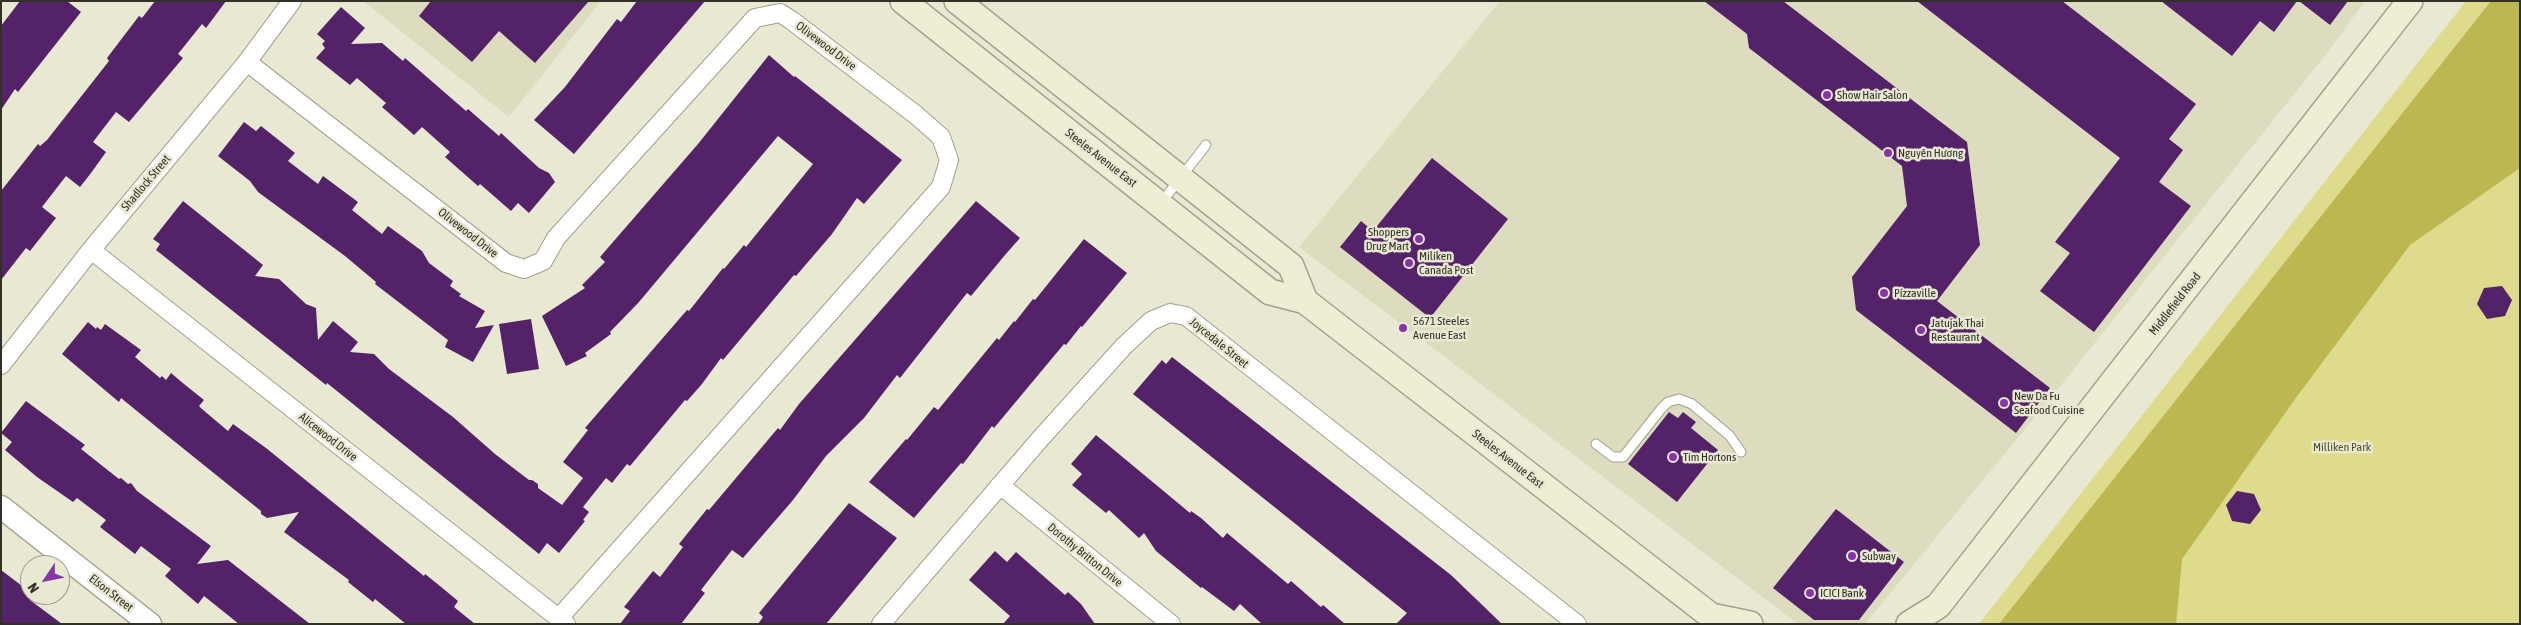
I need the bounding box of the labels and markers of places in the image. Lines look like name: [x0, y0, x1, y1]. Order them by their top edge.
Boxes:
place label: Show Hair Salon: [1837, 88, 1908, 102]
marker: Show Hair Salon: [1821, 89, 1833, 101]
place label: Nguyên Hương: [1898, 146, 1963, 160]
marker: Nguyên Hương: [1882, 147, 1894, 159]
place label: Shoppers Drug Mart: [1366, 225, 1409, 253]
marker: Shoppers Drug Mart: [1413, 233, 1425, 245]
place label: Miliken Canada Post: [1419, 249, 1473, 277]
marker: Miliken Canada Post: [1403, 257, 1415, 269]
place label: Pizzaville: [1894, 286, 1936, 300]
marker: Pizzaville: [1878, 287, 1890, 299]
place label: 5671 Steeles Avenue East: [1413, 314, 1469, 342]
place label: Jatujak Thai Restaurant: [1931, 316, 1984, 344]
marker: 5671 Steeles Avenue East: [1397, 322, 1409, 334]
marker: Jatujak Thai Restaurant: [1915, 324, 1927, 336]
place label: New Da Fu Seafood Cuisine: [2014, 389, 2084, 417]
marker: New Da Fu Seafood Cuisine: [1998, 397, 2010, 409]
place label: Tim Hortons: [1683, 450, 1736, 464]
marker: Tim Hortons: [1667, 451, 1679, 463]
place label: Subway: [1862, 549, 1896, 563]
marker: Subway: [1846, 550, 1858, 562]
place label: ICICI Bank: [1820, 586, 1864, 600]
marker: ICICI Bank: [1804, 587, 1816, 599]

